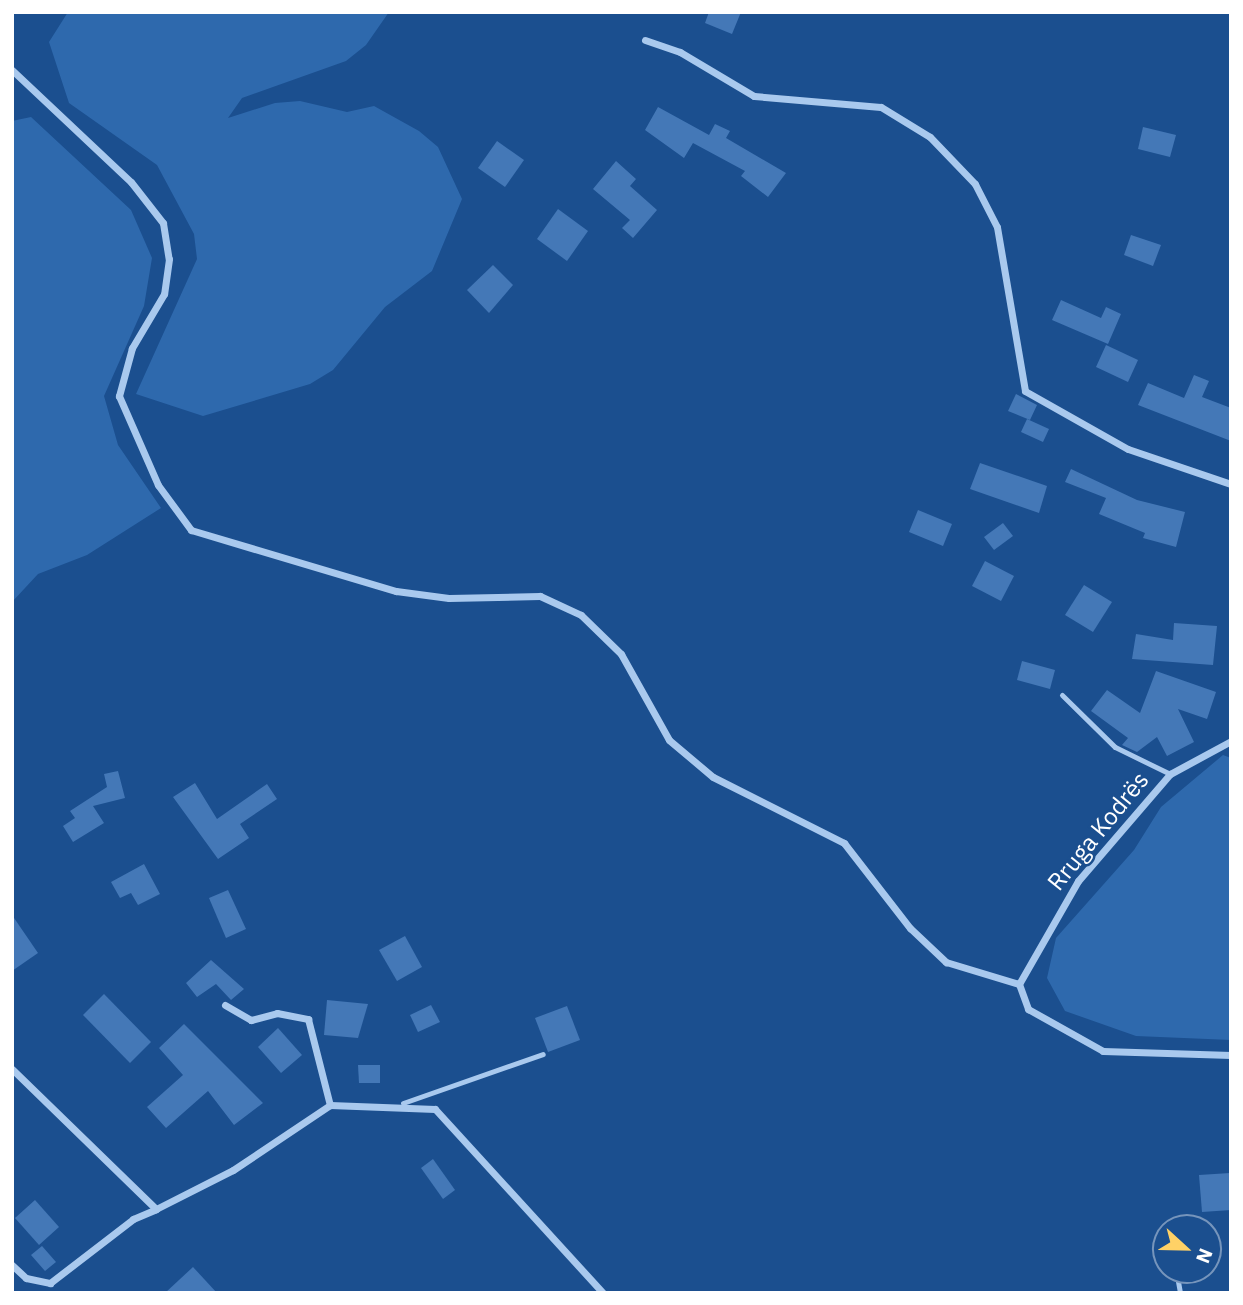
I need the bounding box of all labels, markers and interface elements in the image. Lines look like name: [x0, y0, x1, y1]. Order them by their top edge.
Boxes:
street label: Rruga Kodrës: [1041, 766, 1155, 896]
north arrow: [1152, 1214, 1222, 1284]
text: N: [1191, 1245, 1218, 1267]

